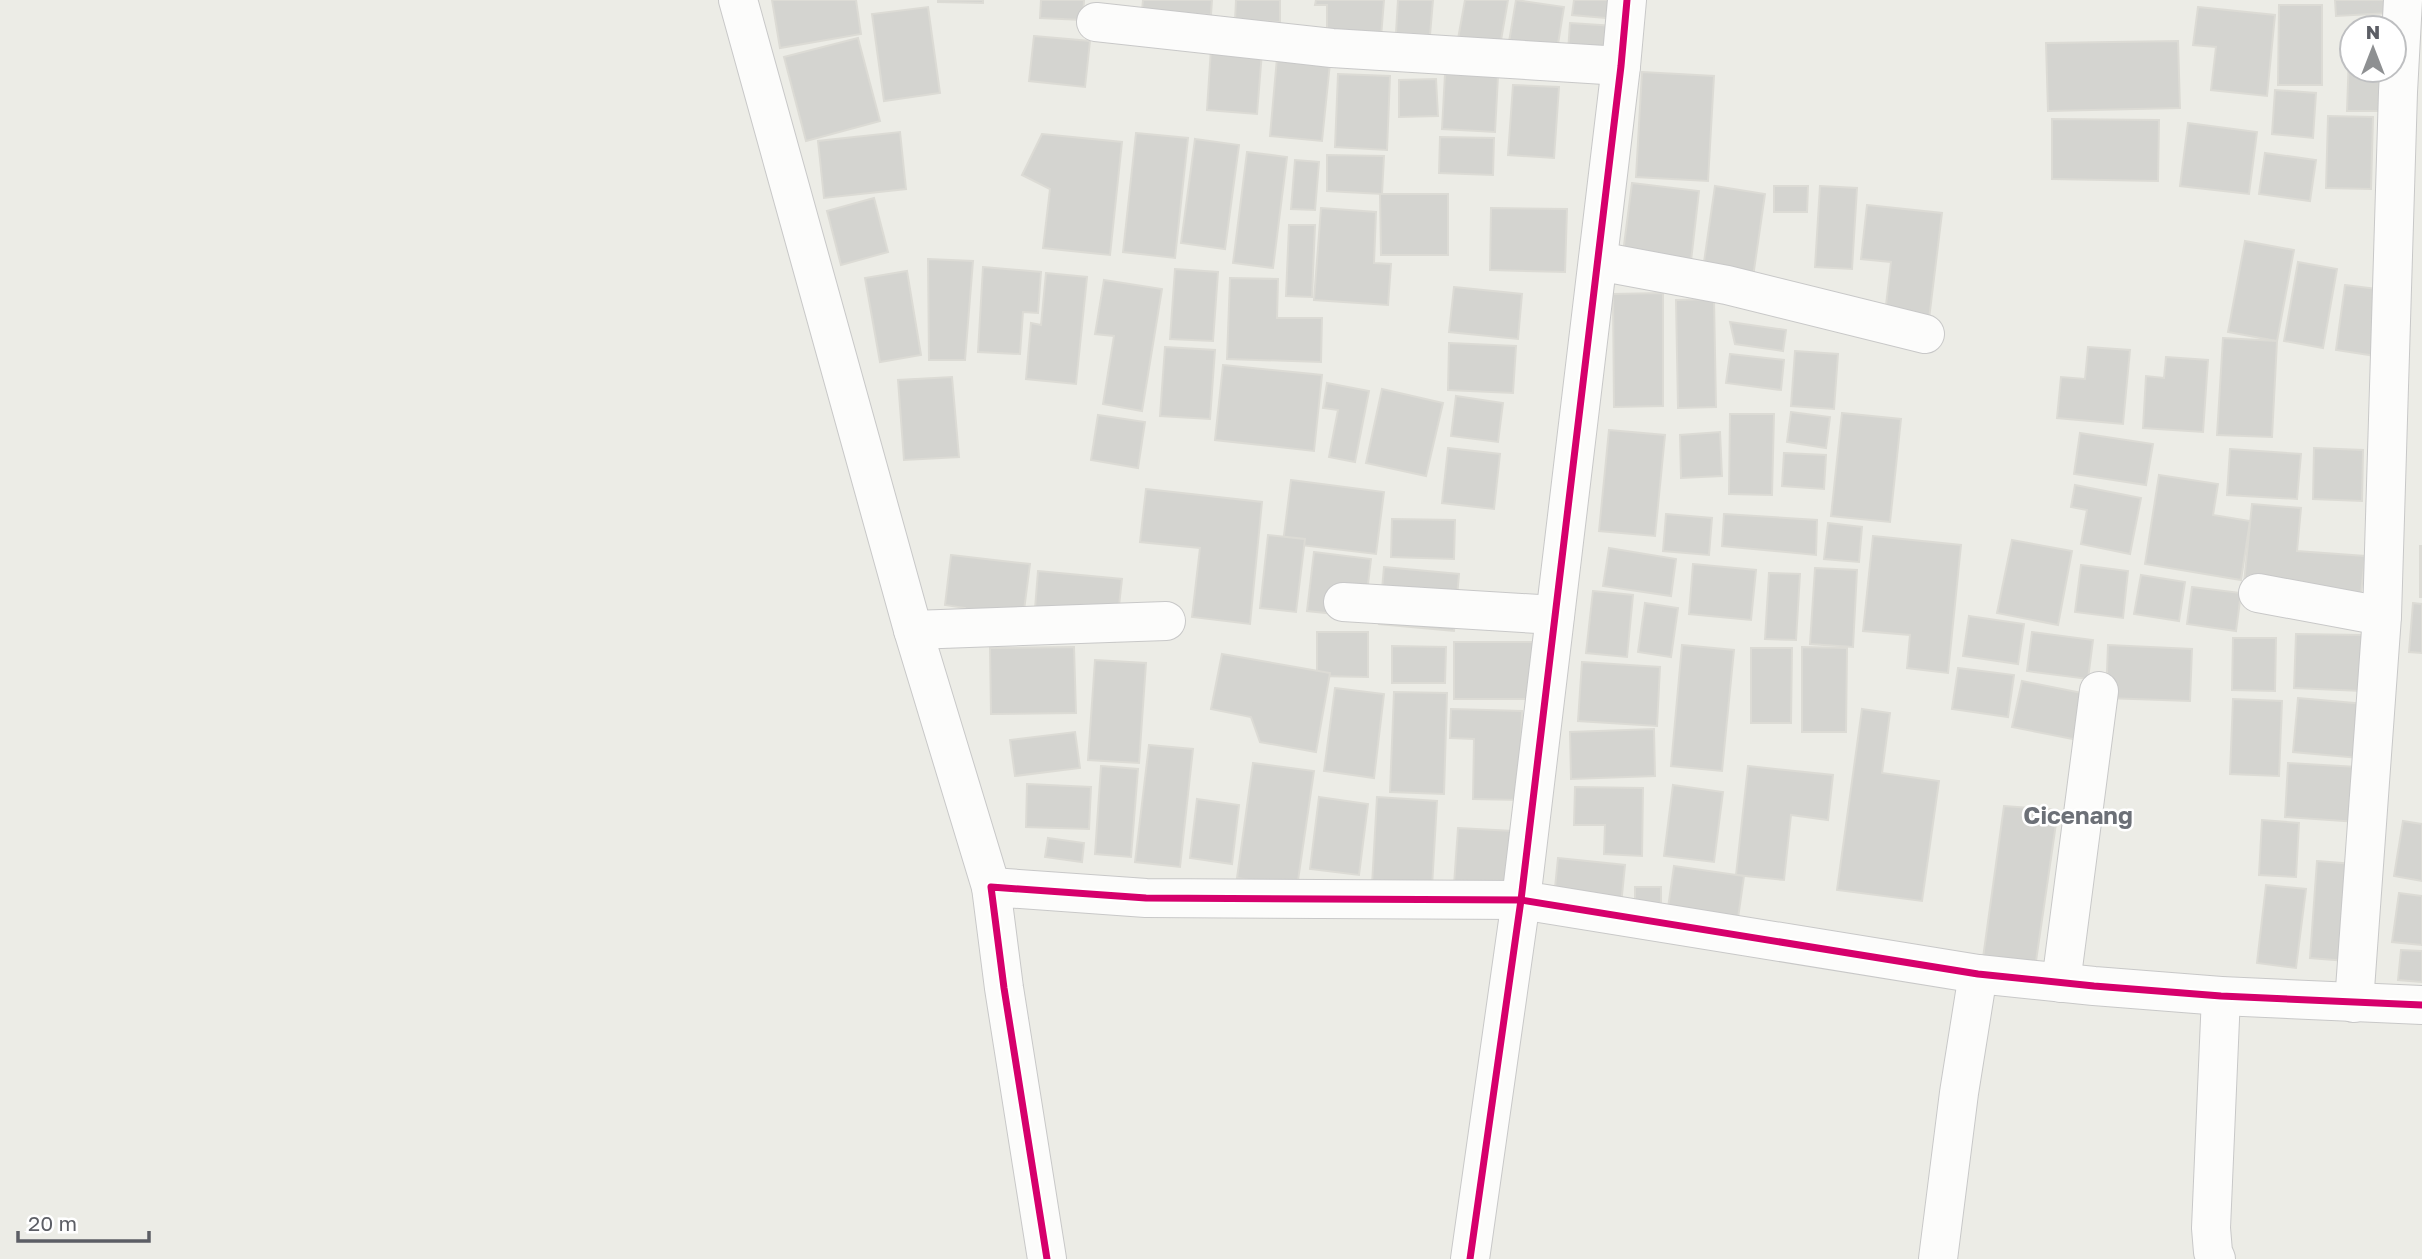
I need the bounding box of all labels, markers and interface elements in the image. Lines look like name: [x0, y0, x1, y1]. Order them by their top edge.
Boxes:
north arrow: [2338, 14, 2408, 84]
text: N: [2366, 20, 2380, 43]
district label: Cicenang: [2023, 800, 2133, 829]
scale bar: [18, 1200, 149, 1244]
text: 20 m: [28, 1210, 77, 1236]

